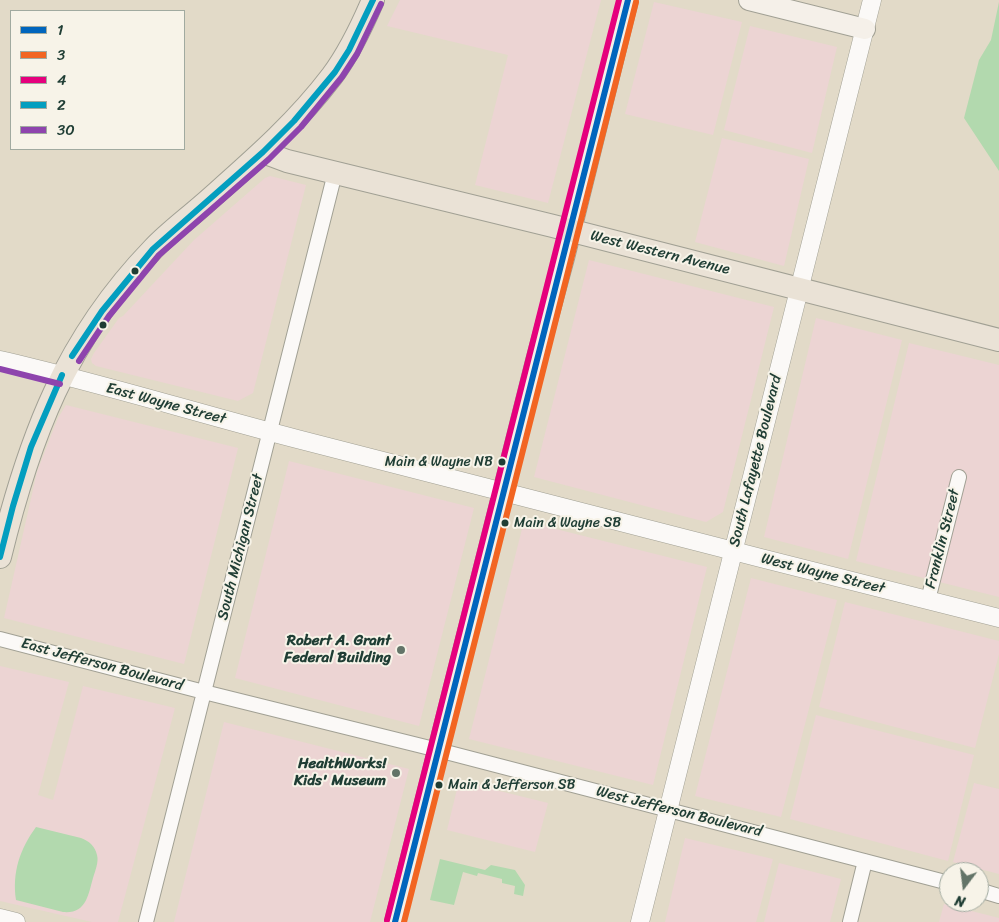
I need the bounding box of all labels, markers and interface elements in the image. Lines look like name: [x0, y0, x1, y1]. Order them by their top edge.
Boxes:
legend: [10, 10, 185, 150]
text: 1: [57, 17, 63, 43]
text: 3: [57, 42, 65, 68]
text: 4: [57, 67, 66, 93]
text: 2: [57, 92, 66, 118]
text: 30: [57, 117, 75, 143]
street label: West Western Avenue: [588, 227, 732, 279]
unlabelled marker: [130, 266, 140, 276]
unlabelled marker: [98, 320, 108, 330]
street label: South Lafayette Boulevard: [726, 373, 786, 549]
street label: East Wayne Street: [104, 379, 228, 429]
place label: Main & Wayne NB: [385, 454, 493, 470]
marker: Main & Wayne NB: [497, 457, 507, 467]
street label: South Michigan Street: [214, 472, 268, 622]
street label: Franklin Street: [922, 487, 964, 591]
place label: Main & Wayne SB: [514, 515, 621, 531]
marker: Main & Wayne SB: [500, 518, 510, 528]
street label: West Wayne Street: [759, 550, 887, 598]
place label: Robert A. Grant Federal Building: [284, 632, 391, 667]
street label: East Jefferson Boulevard: [19, 635, 185, 695]
marker: Robert A. Grant Federal Building: [395, 644, 407, 656]
place label: HealthWorks! Kids' Museum: [294, 755, 386, 790]
marker: HealthWorks! Kids' Museum: [390, 767, 402, 779]
place label: Main & Jefferson SB: [448, 777, 575, 793]
marker: Main & Jefferson SB: [434, 780, 444, 790]
street label: West Jefferson Boulevard: [594, 783, 764, 841]
north arrow: [939, 862, 989, 912]
text: N: [952, 888, 968, 914]

